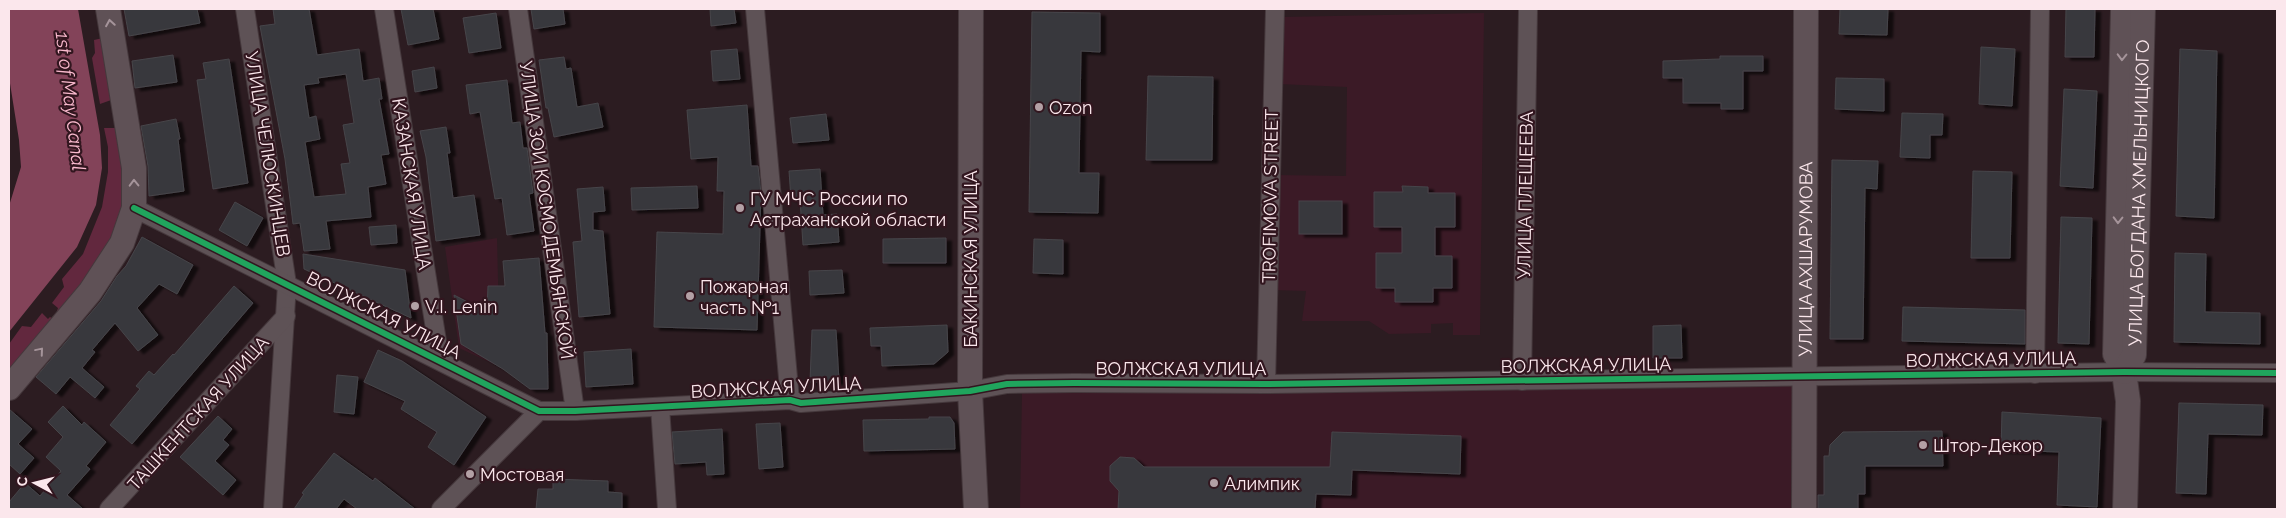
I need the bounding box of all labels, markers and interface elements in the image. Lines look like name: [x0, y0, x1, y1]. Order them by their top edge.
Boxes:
one-way arrow: [106, 18, 116, 27]
water label: 1st of May Canal: [52, 30, 90, 172]
street label: УЛИЦА БОГДАНА ХМЕЛЬНИЦКОГО: [2124, 39, 2153, 346]
street label: УЛИЦА ЧЕЛЮСКИНЦЕВ: [241, 50, 295, 258]
one-way arrow: [2117, 54, 2127, 62]
street label: УЛИЦА ЗОИ КОСМОДЕМЬЯНСКОЙ: [516, 60, 578, 360]
street label: КАЗАНСКАЯ УЛИЦА: [388, 97, 436, 271]
place label: Ozon: [1049, 97, 1092, 118]
marker: Ozon: [1033, 101, 1045, 113]
street label: TROFIMOVA STREET: [1258, 109, 1282, 283]
street label: УЛИЦА ПЛЕЩЕЕВА: [1513, 111, 1537, 279]
street label: УЛИЦА АХШАРУМОВА: [1794, 161, 1816, 357]
street label: БАКИНСКАЯ УЛИЦА: [960, 170, 981, 348]
one-way arrow: [129, 179, 139, 187]
place label: ГУ МЧС России по Астраханской области: [750, 188, 946, 230]
marker: ГУ МЧС России по Астраханской области: [734, 202, 746, 214]
one-way arrow: [2113, 216, 2123, 224]
street label: ВОЛЖСКАЯ УЛИЦА: [303, 267, 465, 363]
place label: Пожарная часть №1: [700, 276, 788, 318]
marker: Пожарная часть №1: [684, 290, 696, 302]
place label: V.I. Lenin: [425, 296, 498, 317]
marker: V.I. Lenin: [409, 300, 421, 312]
street label: ТАШКЕНТСКАЯ УЛИЦА: [123, 331, 273, 495]
street label: ВОЛЖСКАЯ УЛИЦА: [1905, 347, 2077, 371]
one-way arrow: [34, 348, 43, 357]
street label: ВОЛЖСКАЯ УЛИЦА: [1500, 353, 1672, 377]
street label: ВОЛЖСКАЯ УЛИЦА: [1096, 358, 1266, 379]
street label: ВОЛЖСКАЯ УЛИЦА: [690, 372, 862, 402]
place label: Штор-Декор: [1933, 435, 2043, 456]
marker: Штор-Декор: [1917, 439, 1929, 451]
north arrow: [10, 458, 60, 508]
place label: Мостовая: [480, 464, 564, 485]
marker: Мостовая: [464, 468, 476, 480]
place label: Алимпик: [1224, 473, 1300, 494]
text: С: [14, 475, 31, 487]
marker: Алимпик: [1208, 477, 1220, 489]

